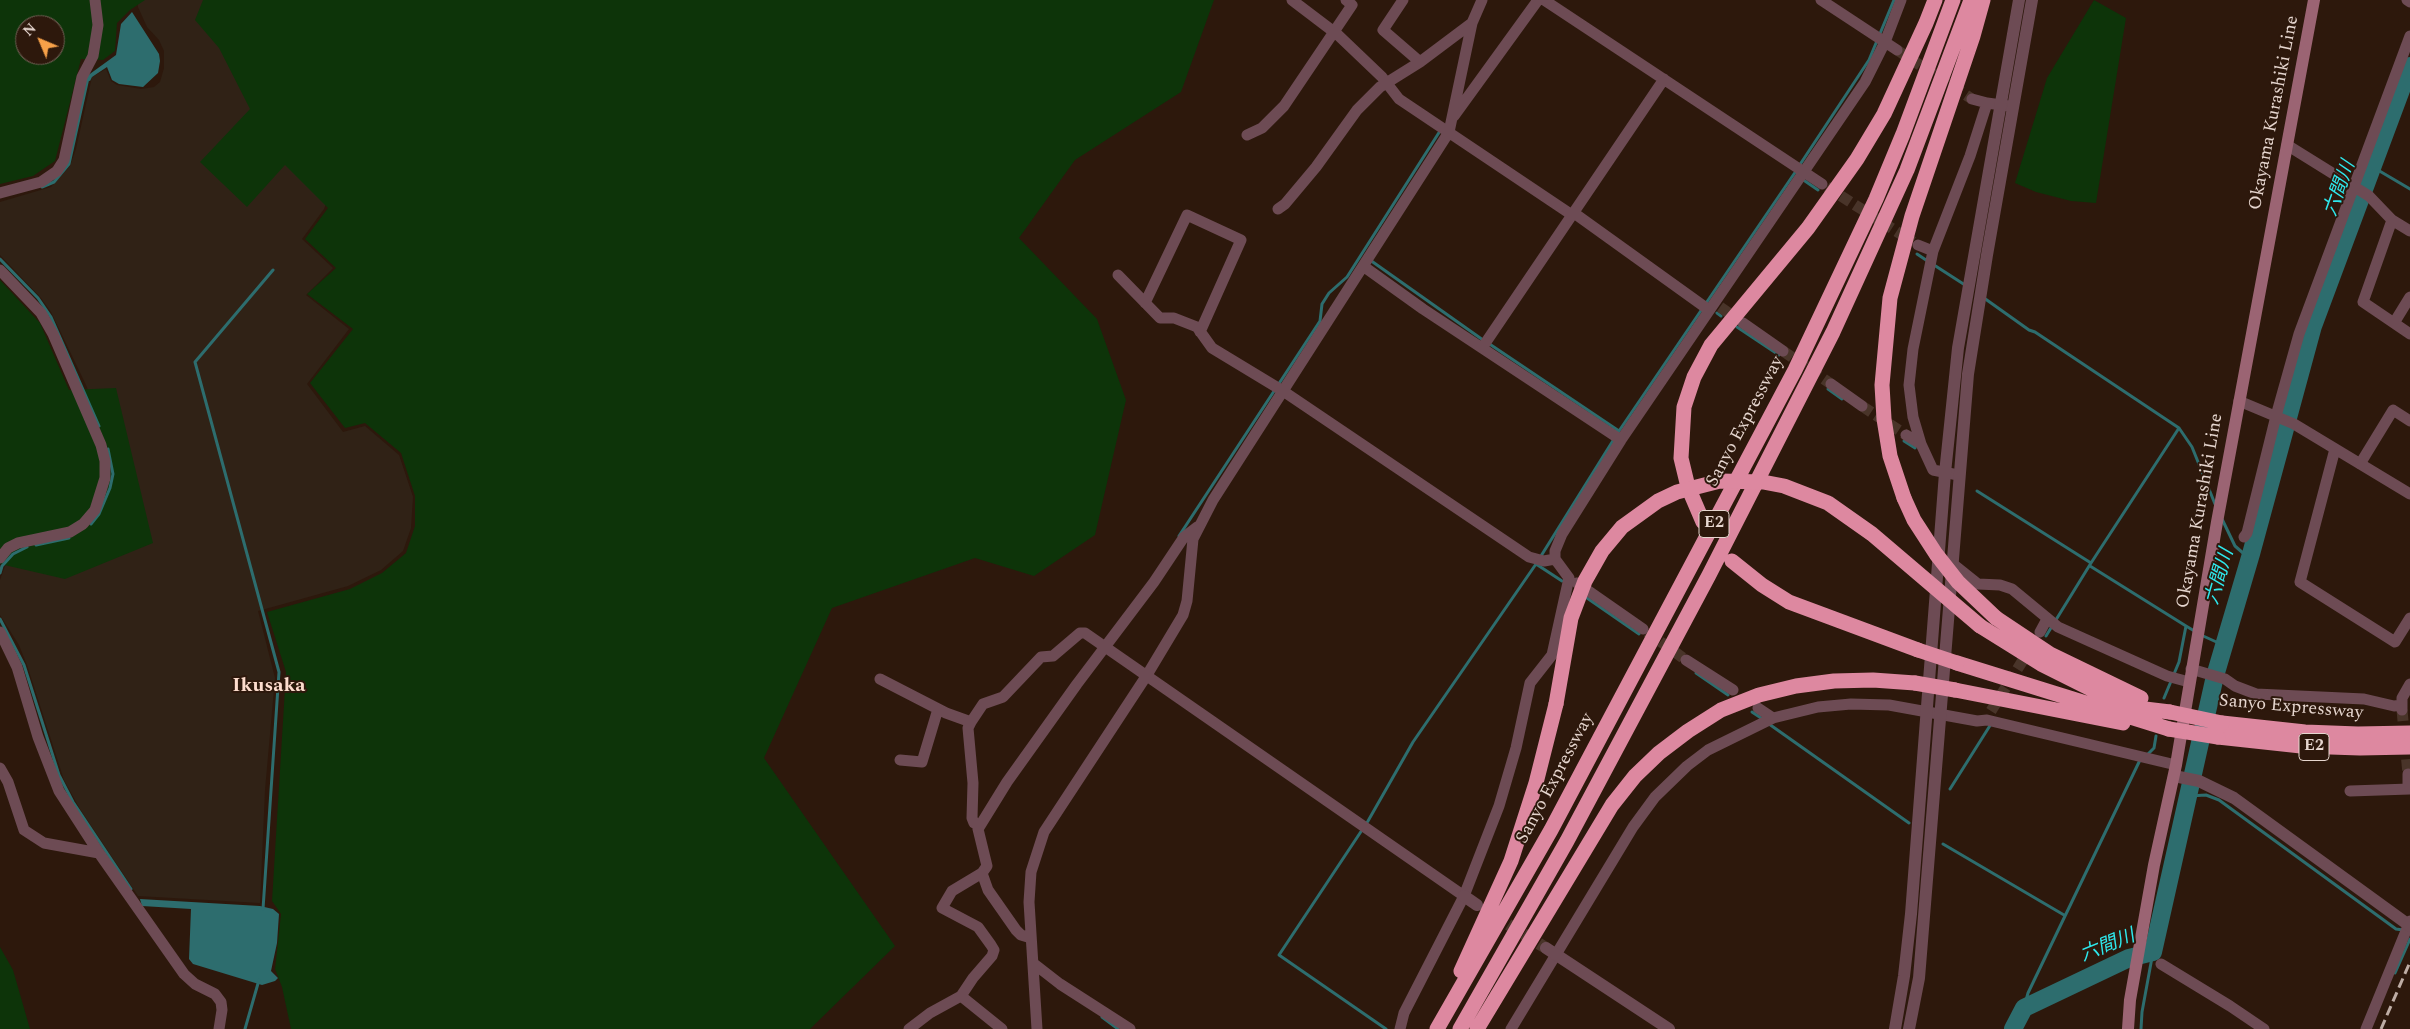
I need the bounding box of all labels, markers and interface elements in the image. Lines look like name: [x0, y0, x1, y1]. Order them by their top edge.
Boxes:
street label: Okayama Kurashiki Line: [2246, 14, 2304, 212]
north arrow: [15, 15, 65, 65]
text: N: [18, 18, 41, 41]
water label: 六間川: [2321, 158, 2361, 220]
street label: Sanyo Expressway: [1702, 353, 1790, 491]
street label: Okayama Kurashiki Line: [2173, 412, 2229, 610]
road number: E2: [1699, 510, 1729, 538]
water label: 六間川: [2202, 546, 2240, 608]
district label: Ikusaka: [232, 675, 306, 699]
street label: Sanyo Expressway: [2218, 691, 2364, 725]
street label: Sanyo Expressway: [1512, 710, 1600, 848]
road number: E2: [2299, 734, 2329, 760]
water label: 六間川: [2077, 926, 2139, 968]

